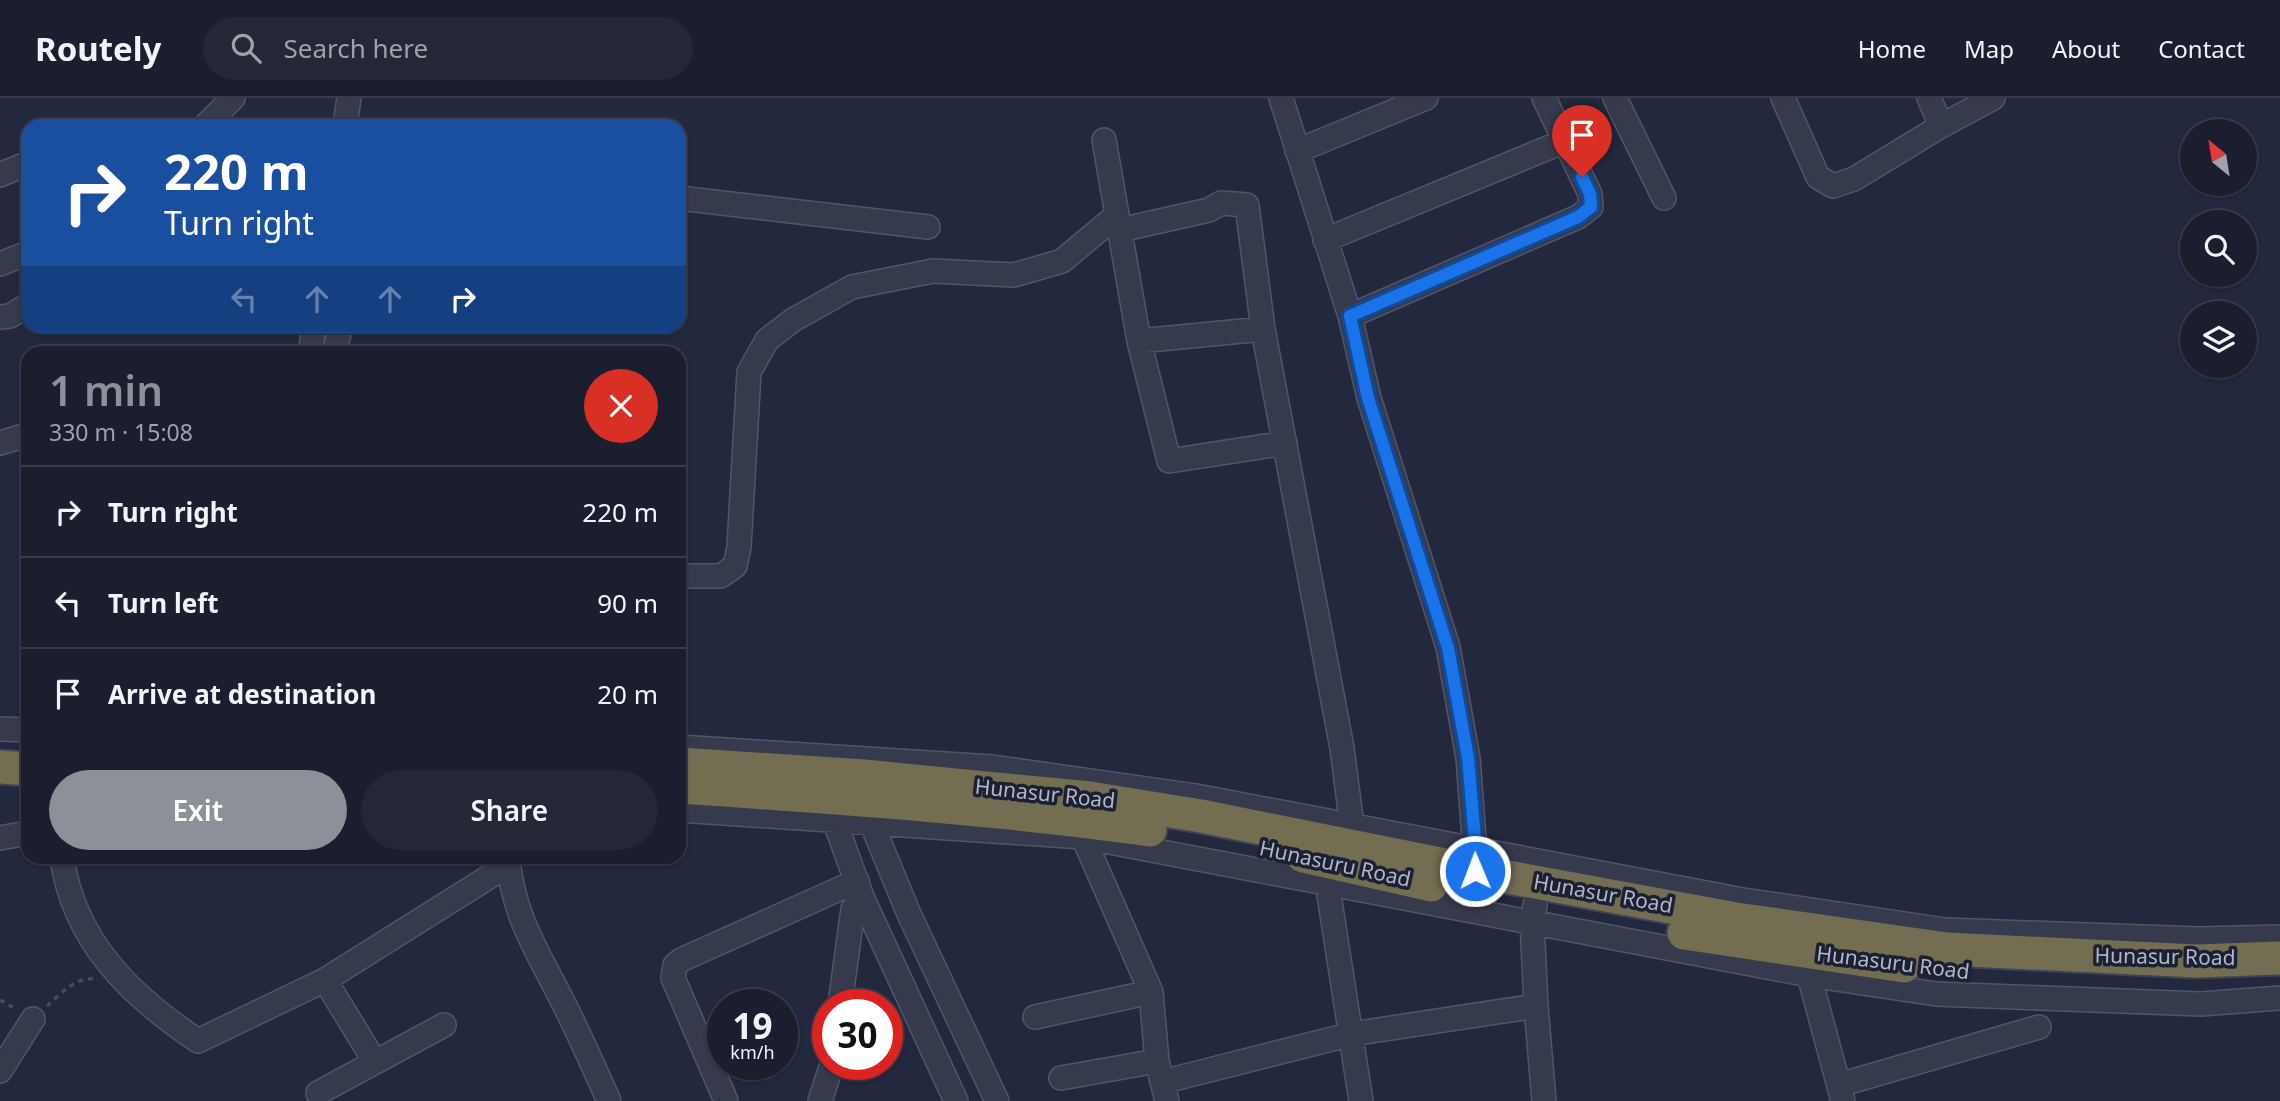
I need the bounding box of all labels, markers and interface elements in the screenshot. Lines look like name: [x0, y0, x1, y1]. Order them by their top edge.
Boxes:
search box: [203, 17, 693, 80]
text: Routely: [35, 26, 161, 71]
icon: search: [227, 29, 265, 67]
text: Search here: [283, 30, 428, 66]
text: Home: [1858, 32, 1926, 65]
text: Map: [1964, 32, 2014, 65]
text: About: [2052, 32, 2120, 65]
text: Contact: [2158, 32, 2245, 65]
pin: [1552, 105, 1612, 177]
icon: arrive: [1563, 116, 1601, 154]
north arrow: [2180, 119, 2258, 196]
map controls: [2180, 119, 2257, 378]
text: 220 m: [164, 138, 309, 204]
icon: right: [49, 147, 140, 238]
text: Turn right: [164, 201, 314, 244]
button: search: [2180, 210, 2257, 287]
icon: left: [225, 280, 263, 318]
icon: ahead: [298, 280, 336, 318]
icon: ahead: [371, 280, 409, 318]
icon: right: [444, 280, 482, 318]
button: layers: [2180, 301, 2257, 378]
text: 1 min: [49, 361, 163, 418]
button: close: [584, 369, 658, 443]
text: 330 m · 15:08: [49, 416, 193, 448]
icon: right: [49, 493, 87, 531]
text: Turn right: [108, 494, 238, 530]
text: 220 m: [582, 494, 658, 530]
icon: left: [49, 584, 87, 622]
text: Turn left: [108, 585, 219, 621]
text: 90 m: [597, 585, 658, 621]
icon: arrive: [49, 675, 87, 713]
text: Arrive at destination: [108, 676, 377, 712]
text: 20 m: [597, 676, 658, 712]
button: Exit: [49, 770, 347, 850]
button: Share: [361, 770, 658, 850]
street label: Hunasur Road: [974, 772, 1117, 814]
street label: Hunasuru Road: [1257, 833, 1413, 893]
position arrow: [1438, 834, 1512, 908]
street label: Hunasur Road: [1531, 867, 1675, 919]
street label: Hunasuru Road: [1815, 939, 1971, 985]
street label: Hunasur Road: [2094, 941, 2236, 971]
speed limit sign: 30: [812, 989, 903, 1080]
text: 19: [732, 1002, 773, 1049]
text: km/h: [730, 1040, 775, 1064]

